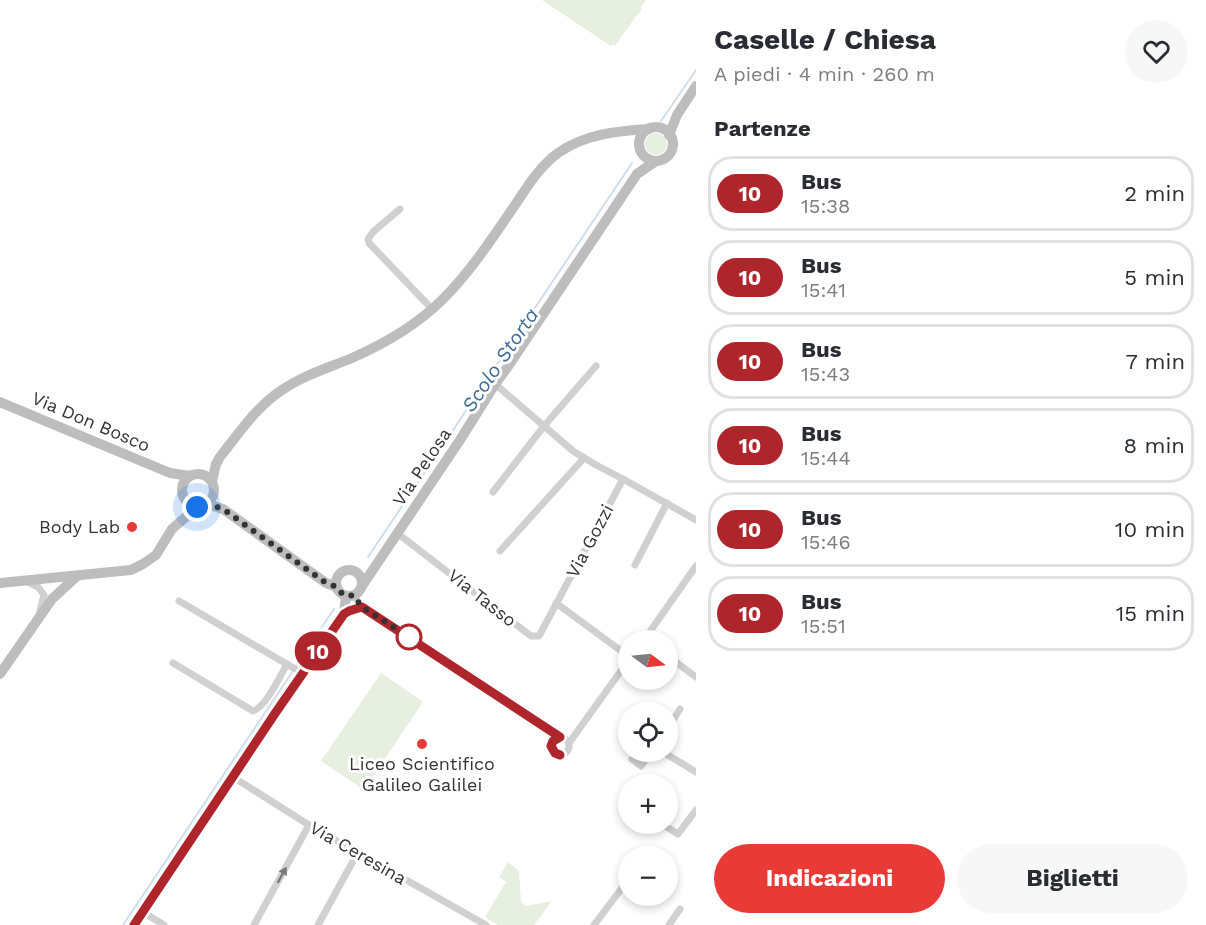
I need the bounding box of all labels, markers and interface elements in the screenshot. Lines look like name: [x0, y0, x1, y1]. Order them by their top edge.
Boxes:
button: heart: [1125, 20, 1188, 83]
text: Caselle / Chiesa: [714, 23, 936, 56]
text: A piedi · 4 min · 260 m: [714, 62, 935, 86]
text: Partenze: [714, 116, 811, 141]
text: Bus: [801, 169, 841, 194]
text: 10: [739, 181, 761, 206]
text: 2 min: [1124, 181, 1185, 206]
text: 15:38: [801, 194, 850, 218]
text: Bus: [801, 253, 841, 278]
text: 10: [739, 265, 761, 290]
text: 5 min: [1124, 265, 1185, 290]
text: 15:41: [801, 278, 846, 302]
water label: Scolo Storta: [456, 304, 544, 416]
text: Bus: [801, 337, 841, 362]
text: 10: [739, 349, 761, 374]
text: 7 min: [1125, 349, 1185, 374]
text: 15:43: [801, 362, 850, 386]
street label: Via Don Bosco: [29, 387, 153, 456]
text: Bus: [801, 421, 841, 446]
street label: Via Pelosa: [388, 424, 455, 510]
text: 10: [739, 433, 761, 458]
text: 8 min: [1124, 433, 1185, 458]
text: 15:44: [801, 446, 851, 470]
your location: [182, 492, 212, 522]
street label: Via Gozzi: [561, 500, 618, 581]
text: Bus: [801, 505, 841, 530]
place label: Body Lab: [39, 516, 120, 537]
text: 10: [739, 517, 761, 542]
text: 10 min: [1115, 517, 1185, 542]
marker: Body Lab: [125, 520, 139, 534]
text: 15:46: [801, 530, 851, 554]
street label: Via Tasso: [444, 564, 521, 631]
text: Bus: [801, 589, 841, 614]
text: 10: [739, 601, 761, 626]
text: 15 min: [1116, 601, 1185, 626]
text: 15:51: [801, 614, 846, 638]
unlabelled marker: [396, 624, 422, 650]
north arrow: [618, 630, 678, 690]
map controls: [618, 630, 678, 906]
line badge: 10: [291, 632, 345, 670]
text: 10: [307, 639, 329, 664]
button: locate: [618, 702, 678, 762]
marker: Liceo Scientifico Galileo Galilei: [415, 737, 429, 751]
place label: Liceo Scientifico Galileo Galilei: [349, 753, 495, 795]
button: +: [618, 774, 678, 834]
street label: Via Ceresina: [306, 816, 410, 889]
button: Indicazioni: [714, 844, 945, 913]
button: Biglietti: [957, 844, 1188, 913]
button: −: [618, 846, 678, 906]
one-way arrow: [276, 867, 287, 883]

